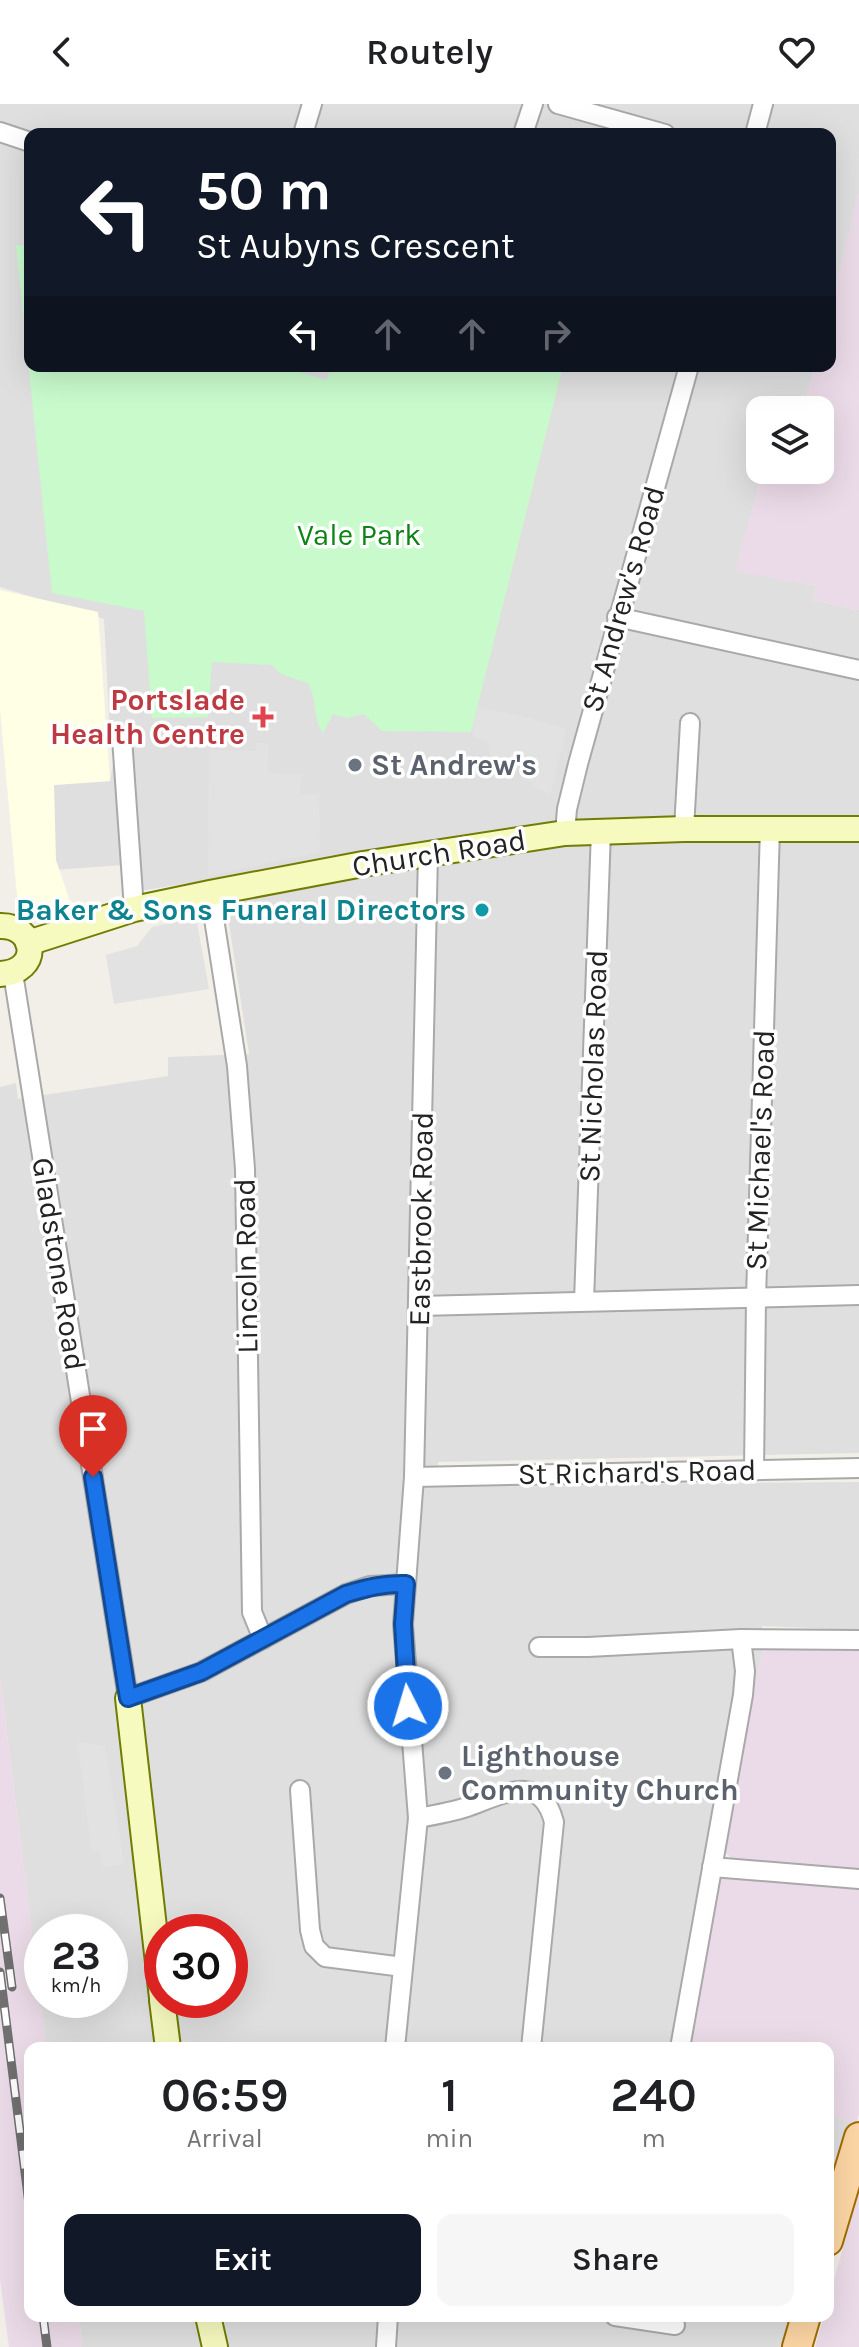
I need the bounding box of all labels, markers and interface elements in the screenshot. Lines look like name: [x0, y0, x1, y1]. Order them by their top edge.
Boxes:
icon: back: [40, 30, 84, 74]
icon: heart: [775, 30, 819, 74]
text: Routely: [366, 31, 493, 73]
text: 50 m: [196, 158, 331, 223]
icon: left: [64, 160, 168, 264]
text: St Aubyns Crescent: [196, 225, 514, 267]
icon: left: [282, 312, 326, 356]
icon: ahead: [366, 312, 410, 356]
icon: ahead: [450, 312, 494, 356]
icon: right: [534, 312, 578, 356]
map controls: [746, 396, 834, 484]
button: layers: [746, 396, 834, 484]
street label: St Andrew's Road: [573, 482, 673, 716]
park label: Vale Park: [297, 517, 421, 553]
place label: Portslade Health Centre: [50, 682, 245, 752]
marker: Portslade Health Centre: [252, 706, 274, 728]
place label: St Andrew's: [371, 747, 537, 783]
marker: St Andrew's: [346, 756, 364, 774]
street label: Church Road: [350, 822, 528, 884]
place label: Baker & Sons Funeral Directors: [16, 892, 466, 928]
marker: Baker & Sons Funeral Directors: [473, 901, 491, 919]
street label: St Nicholas Road: [571, 949, 615, 1183]
street label: St Michael's Road: [738, 1029, 782, 1271]
street label: Eastbrook Road: [401, 1111, 441, 1327]
street label: Gladstone Road: [24, 1155, 94, 1373]
street label: Lincoln Road: [226, 1178, 266, 1354]
pin: [59, 1395, 127, 1477]
icon: arrive: [71, 1407, 115, 1451]
street label: St Richard's Road: [517, 1452, 757, 1492]
position arrow: [366, 1664, 450, 1748]
place label: Lighthouse Community Church: [461, 1738, 739, 1808]
marker: Lighthouse Community Church: [436, 1764, 454, 1782]
speed limit sign: 30: [144, 1914, 248, 2018]
text: 23: [51, 1932, 101, 1979]
text: km/h: [51, 1974, 101, 1997]
text: 06:59: [161, 2067, 289, 2123]
text: 1: [441, 2067, 458, 2123]
text: 240: [610, 2067, 697, 2123]
text: Arrival: [187, 2123, 263, 2154]
text: min: [426, 2123, 473, 2154]
text: m: [641, 2123, 666, 2154]
button: Exit: [64, 2214, 421, 2306]
button: Share: [437, 2214, 794, 2306]

